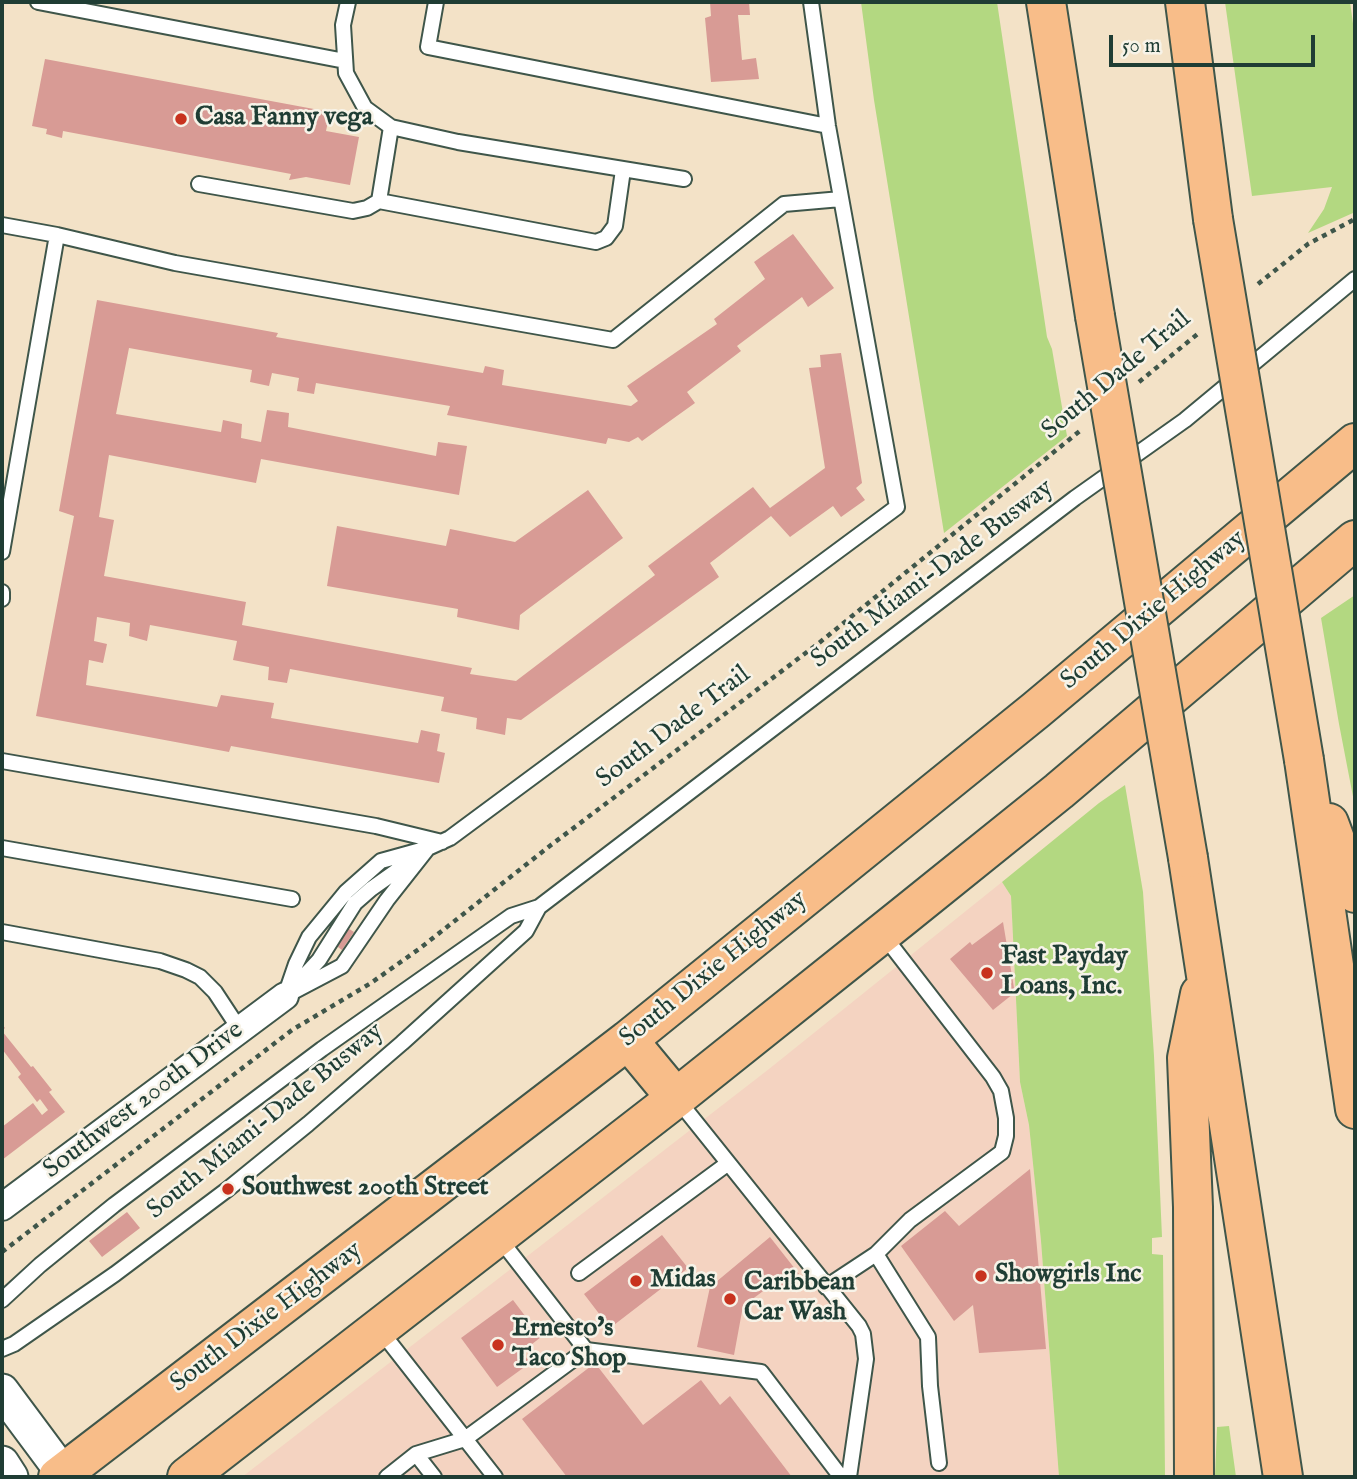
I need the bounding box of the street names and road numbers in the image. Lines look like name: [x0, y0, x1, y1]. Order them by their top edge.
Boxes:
street label: South Dade Trail: [1036, 305, 1198, 447]
street label: South Miami-Dade Busway: [806, 474, 1060, 676]
street label: South Dixie Highway: [1055, 525, 1253, 697]
street label: South Dade Trail: [591, 660, 757, 796]
street label: South Dixie Highway: [614, 885, 814, 1055]
street label: Southwest 200th Drive: [38, 1016, 250, 1186]
street label: South Miami-Dade Busway: [141, 1017, 391, 1227]
street label: South Dixie Highway: [165, 1236, 369, 1400]

